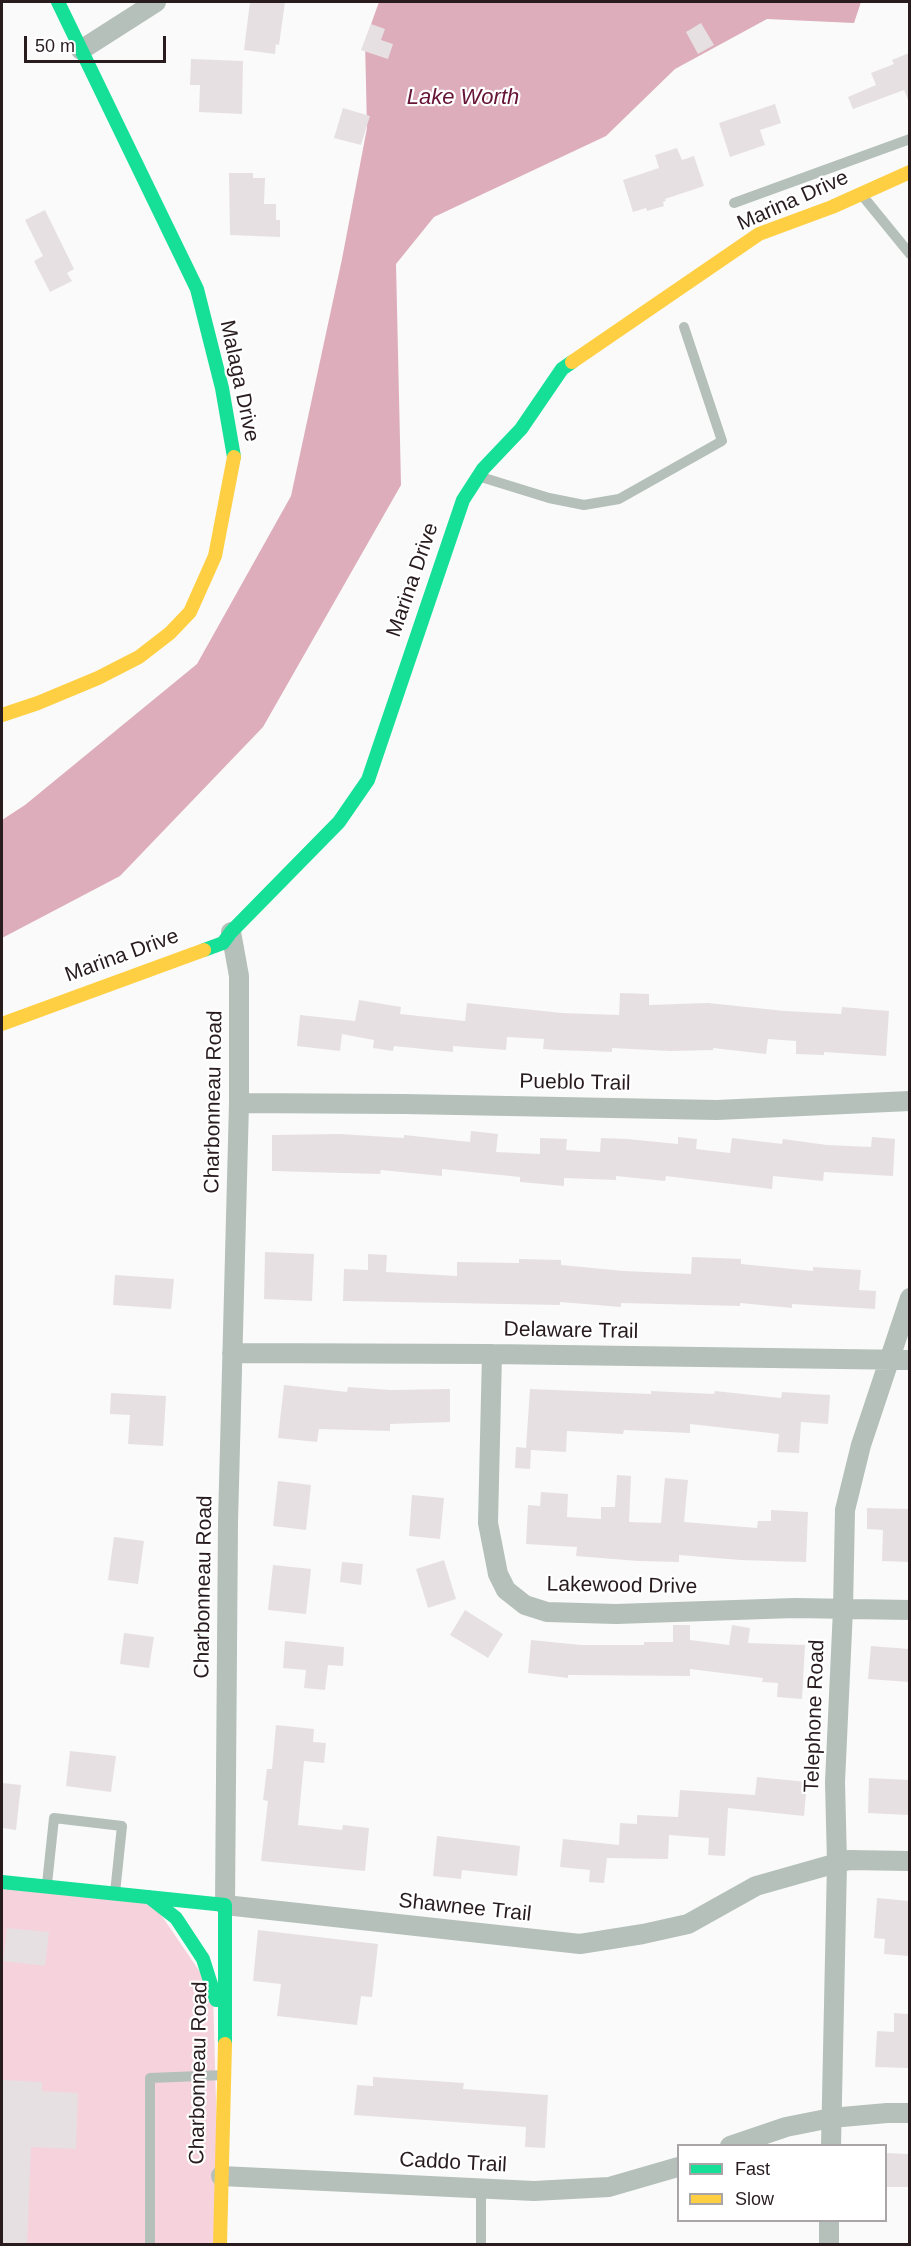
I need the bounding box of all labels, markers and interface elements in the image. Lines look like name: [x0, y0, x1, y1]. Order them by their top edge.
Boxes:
scale bar: [27, 24, 170, 62]
text: 50 m: [35, 36, 75, 56]
water label: Lake Worth: [407, 85, 519, 111]
street label: Marina Drive: [734, 165, 852, 237]
street label: Malaga Drive: [214, 318, 264, 444]
street label: Marina Drive: [382, 520, 444, 640]
street label: Marina Drive: [62, 924, 182, 988]
street label: Charbonneau Road: [200, 1010, 228, 1194]
street label: Pueblo Trail: [519, 1069, 631, 1097]
street label: Delaware Trail: [503, 1317, 639, 1345]
street label: Charbonneau Road: [190, 1495, 218, 1679]
street label: Lakewood Drive: [547, 1572, 697, 1600]
street label: Telephone Road: [800, 1639, 830, 1793]
street label: Shawnee Trail: [397, 1888, 533, 1928]
street label: Charbonneau Road: [185, 1981, 213, 2165]
legend: [677, 2144, 887, 2222]
street label: Caddo Trail: [399, 2148, 507, 2178]
text: Fast: [735, 2159, 770, 2179]
text: Slow: [735, 2189, 774, 2209]

